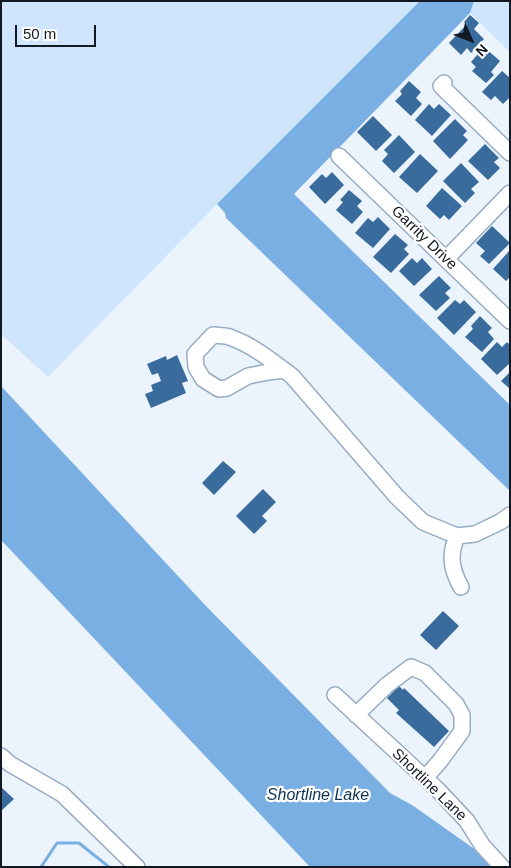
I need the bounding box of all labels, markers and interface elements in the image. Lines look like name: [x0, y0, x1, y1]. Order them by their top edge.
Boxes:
scale bar: [18, 15, 99, 47]
north arrow: [446, 15, 496, 65]
text: 50 m: [23, 25, 56, 42]
text: N: [473, 41, 491, 60]
street label: Garrity Drive: [387, 202, 461, 274]
street label: Shortline Lane: [388, 745, 470, 825]
water label: Shortline Lake: [267, 786, 369, 806]

